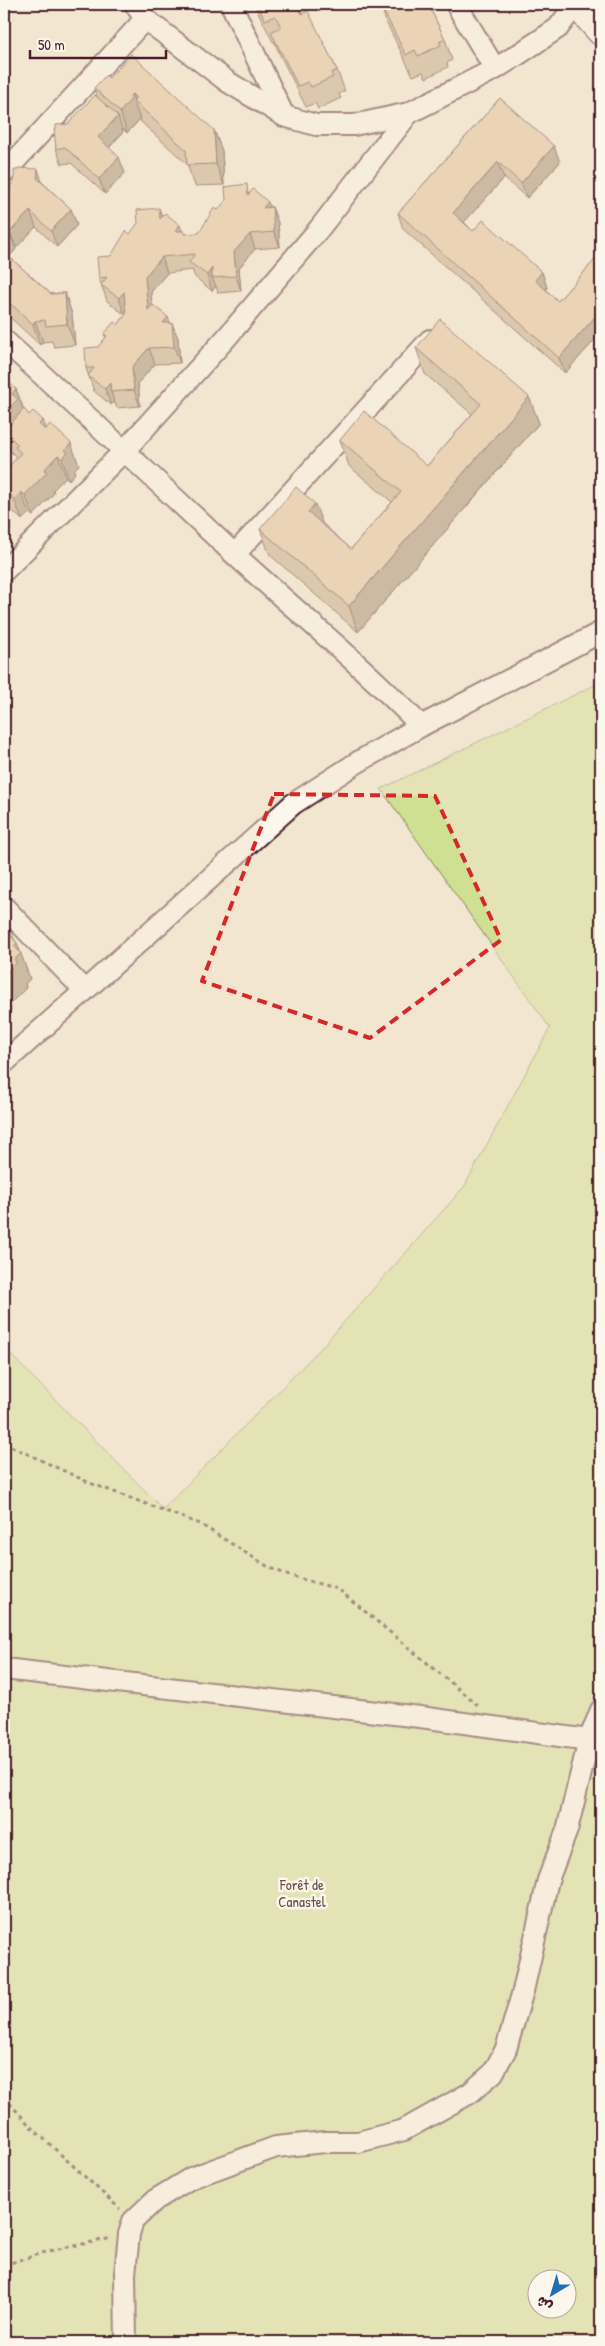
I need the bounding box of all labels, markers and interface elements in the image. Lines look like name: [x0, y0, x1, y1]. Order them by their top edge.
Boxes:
scale bar: [30, 28, 166, 60]
text: 50 m: [38, 34, 65, 55]
park label: Forêt de Canastel: [278, 1874, 326, 1912]
north arrow: [528, 2268, 578, 2318]
text: ش: [532, 2292, 556, 2317]

